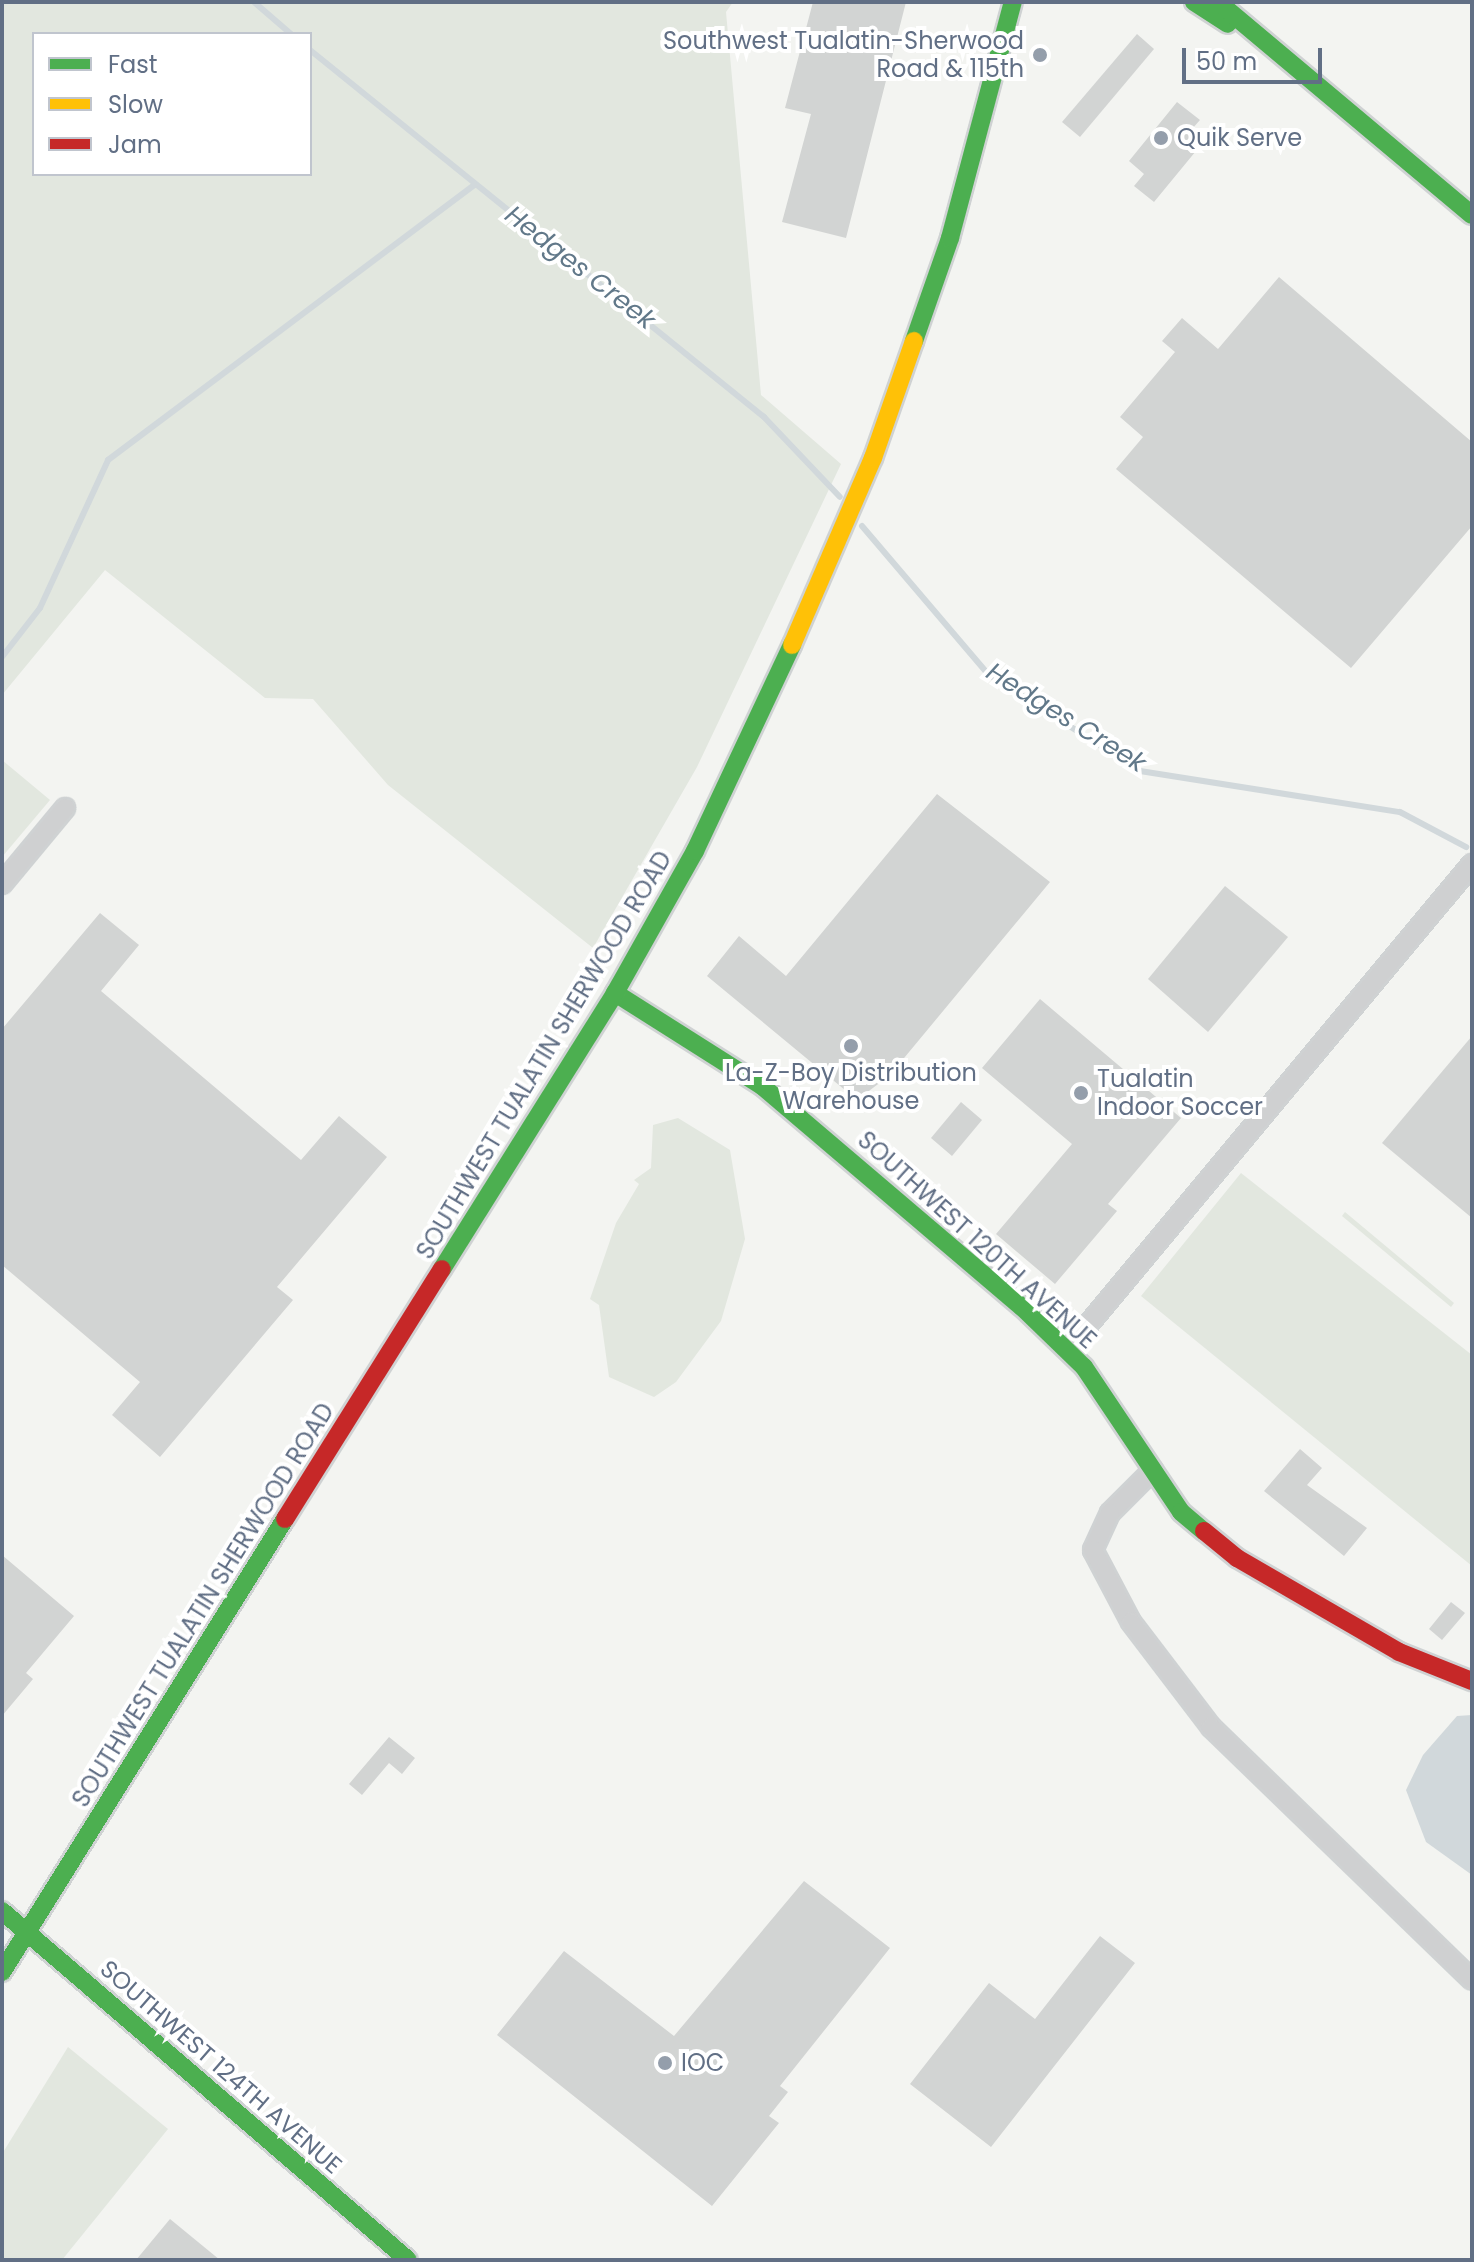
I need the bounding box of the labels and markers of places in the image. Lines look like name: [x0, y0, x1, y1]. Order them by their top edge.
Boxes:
place label: Southwest Tualatin-Sherwood Road & 115th: [663, 27, 1024, 83]
marker: Southwest Tualatin-Sherwood Road & 115th: [1031, 46, 1049, 64]
place label: Quik Serve: [1177, 124, 1302, 152]
marker: Quik Serve: [1152, 129, 1170, 147]
marker: La-Z-Boy Distribution Warehouse: [842, 1037, 860, 1055]
place label: La-Z-Boy Distribution Warehouse: [725, 1059, 977, 1115]
place label: Tualatin Indoor Soccer: [1097, 1065, 1263, 1121]
marker: Tualatin Indoor Soccer: [1072, 1084, 1090, 1102]
place label: IOC: [681, 2049, 724, 2077]
marker: IOC: [656, 2054, 674, 2072]

